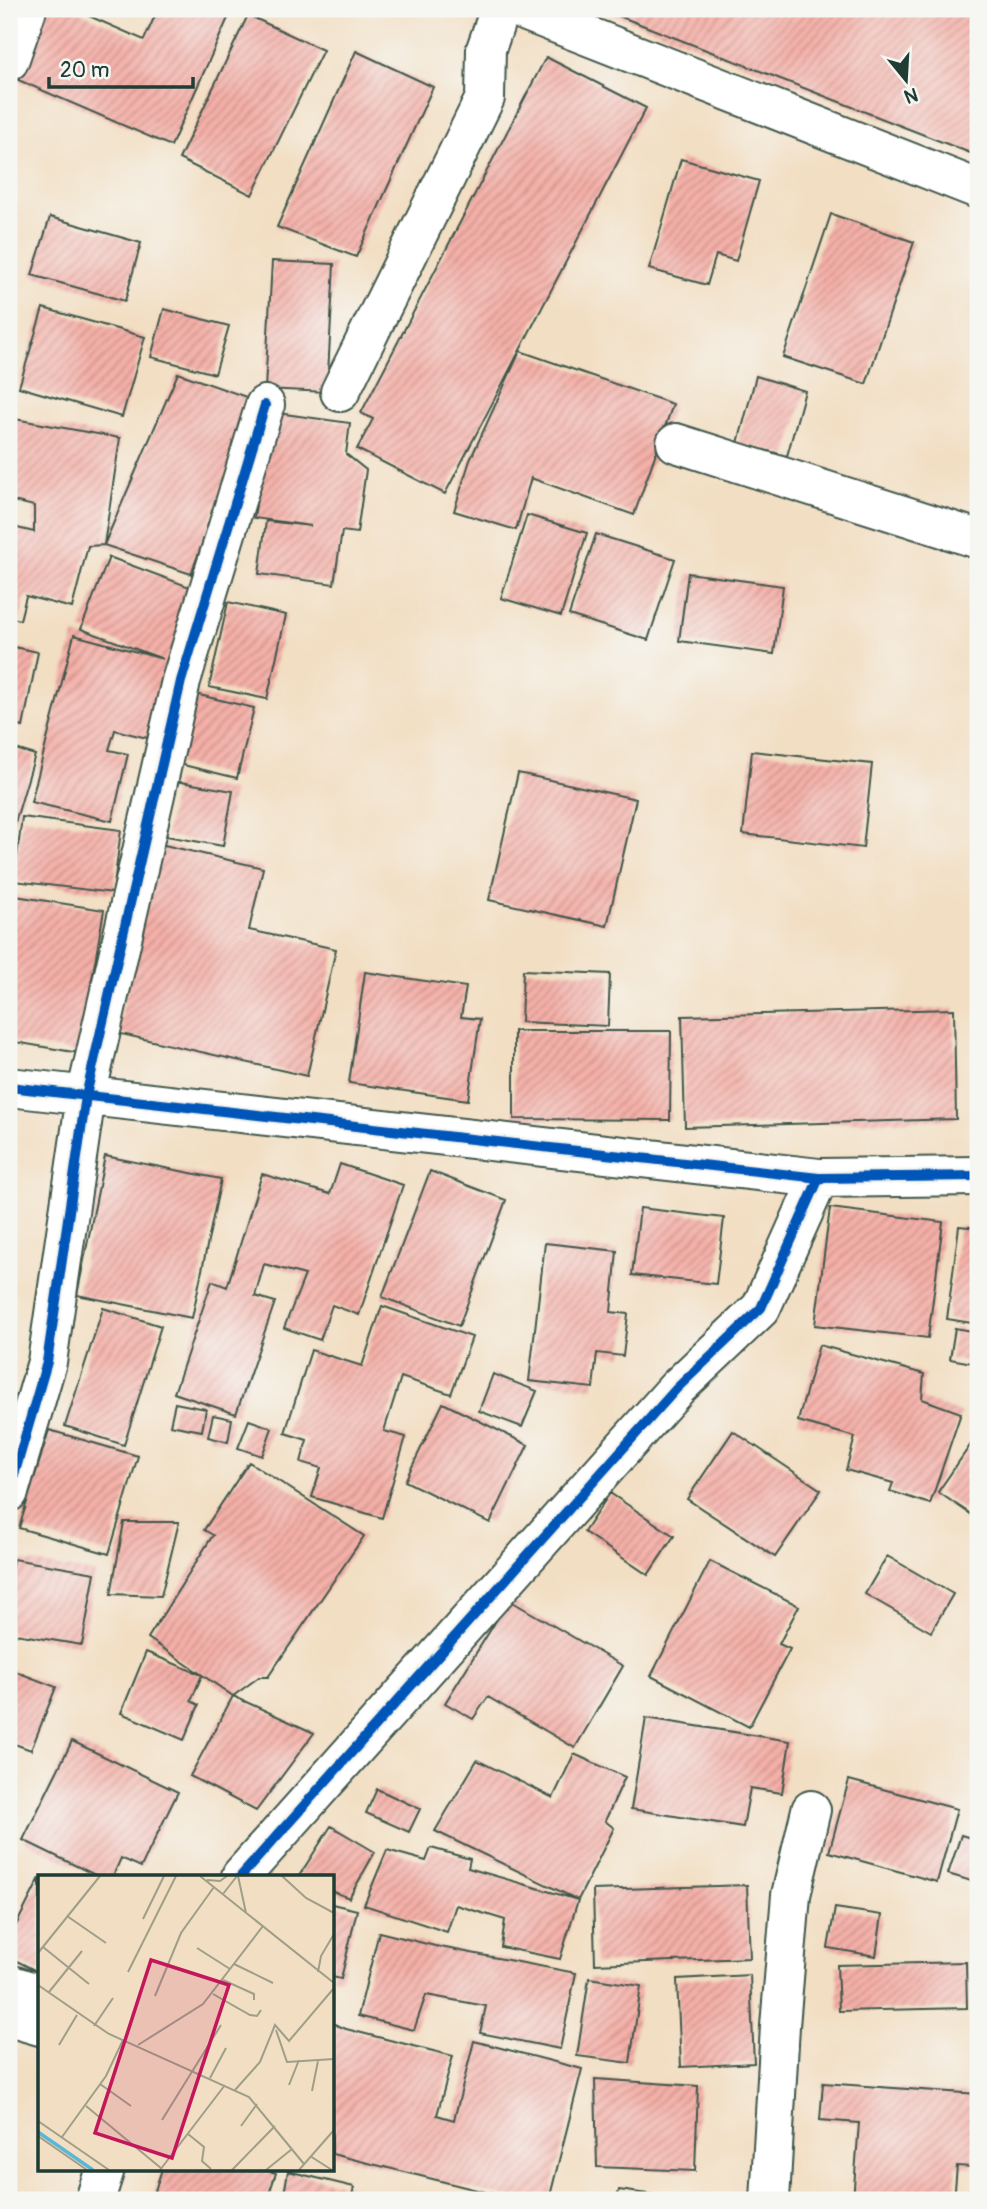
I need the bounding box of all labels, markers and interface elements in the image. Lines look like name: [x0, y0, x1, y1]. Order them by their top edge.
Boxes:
scale bar: [49, 46, 192, 90]
north arrow: [872, 46, 942, 116]
text: 20 m: [60, 57, 109, 84]
text: N: [901, 82, 921, 109]
inset map: [38, 1875, 334, 2170]

